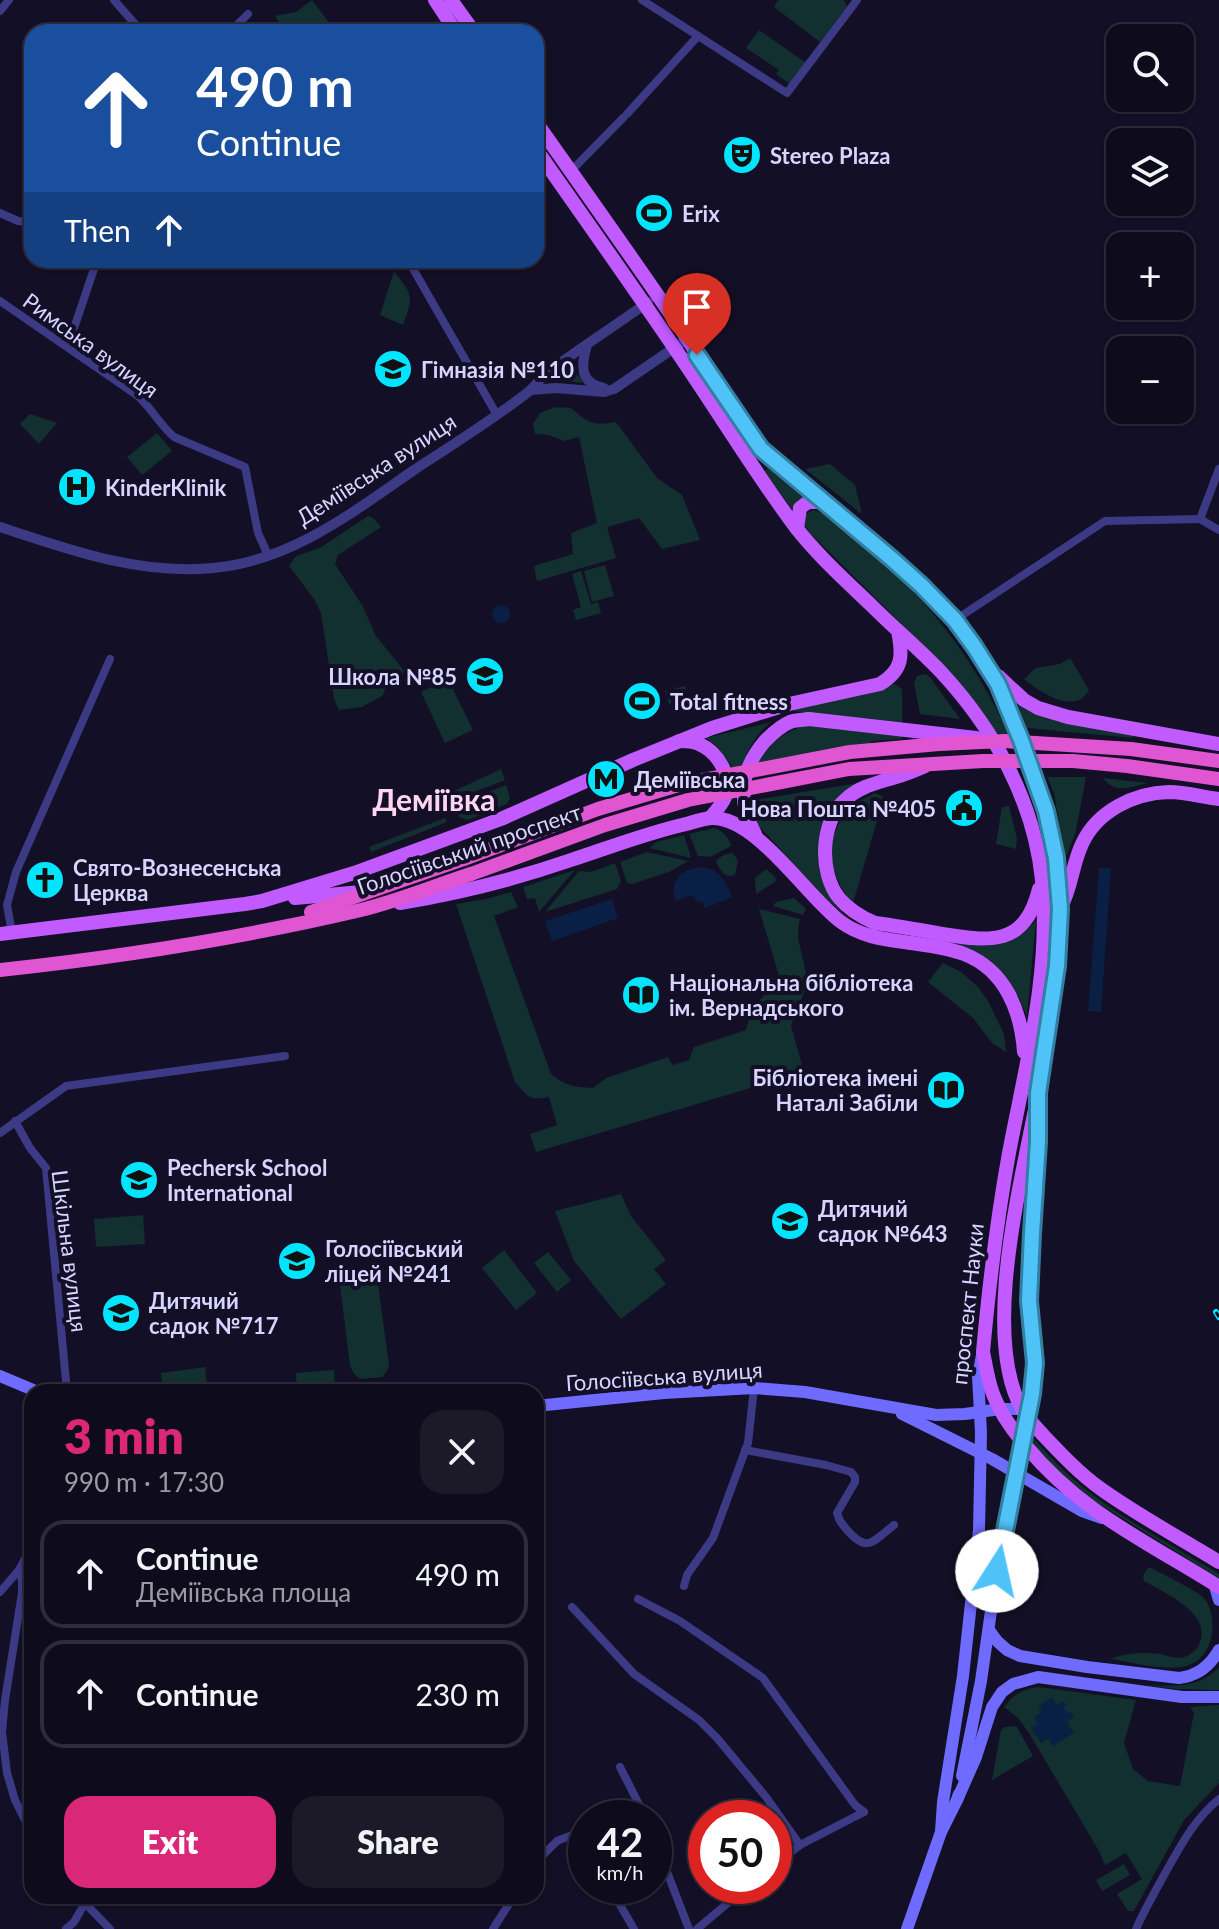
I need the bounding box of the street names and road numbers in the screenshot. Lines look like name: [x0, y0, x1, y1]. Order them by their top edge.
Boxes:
street label: Римська вулиця: [18, 287, 164, 403]
street label: Деміївська вулиця: [291, 407, 461, 531]
street label: Голосіївський проспект: [353, 798, 585, 900]
street label: Шкільна вулиця: [47, 1168, 93, 1334]
street label: проспект Науки: [945, 1222, 989, 1386]
street label: Голосіївська вулиця: [565, 1356, 763, 1396]

